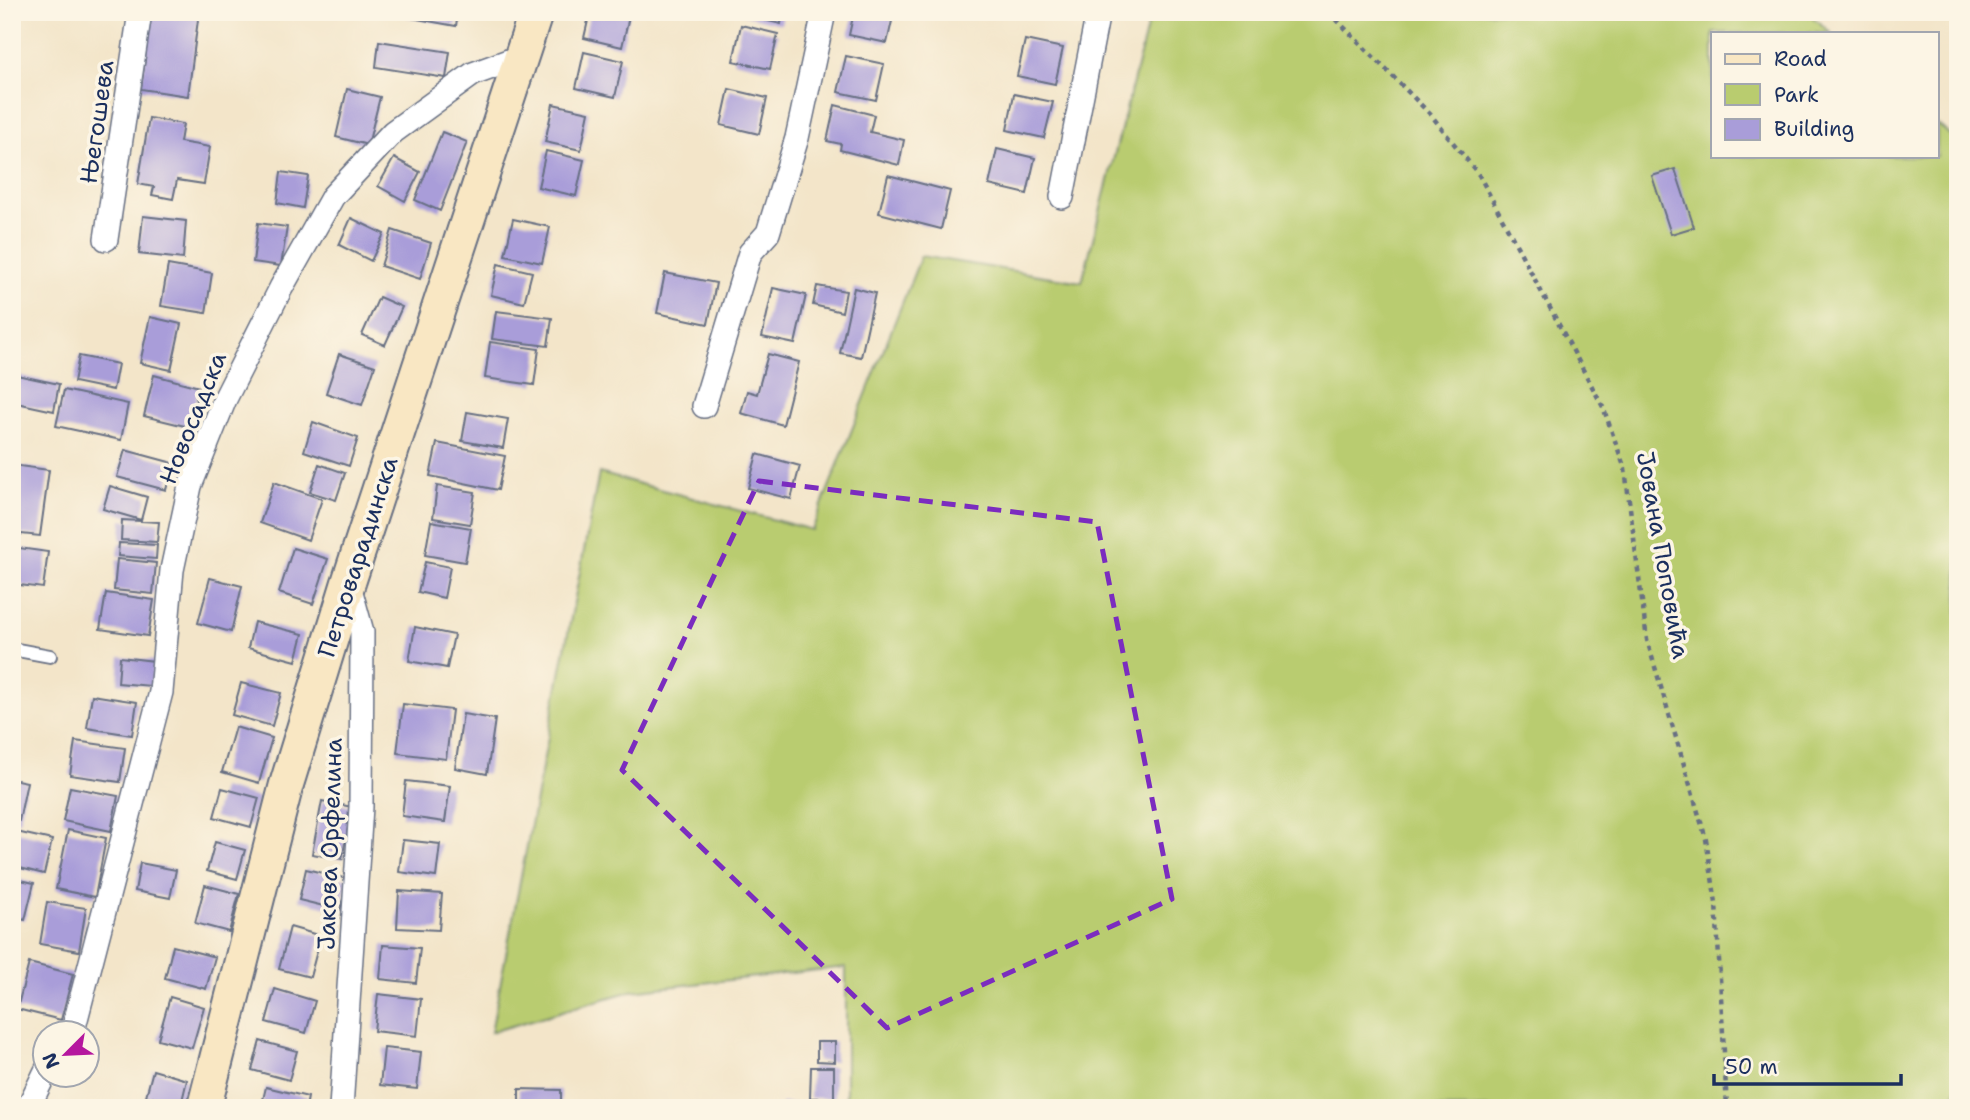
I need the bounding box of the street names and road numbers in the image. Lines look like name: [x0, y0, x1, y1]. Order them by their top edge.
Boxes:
street label: Његошева: [72, 58, 122, 186]
street label: Новосадска: [152, 347, 234, 489]
street label: Јована Поповића: [1629, 449, 1697, 661]
street label: Петроварадинска: [310, 452, 406, 661]
street label: Јакова Орфелина: [310, 737, 350, 951]

